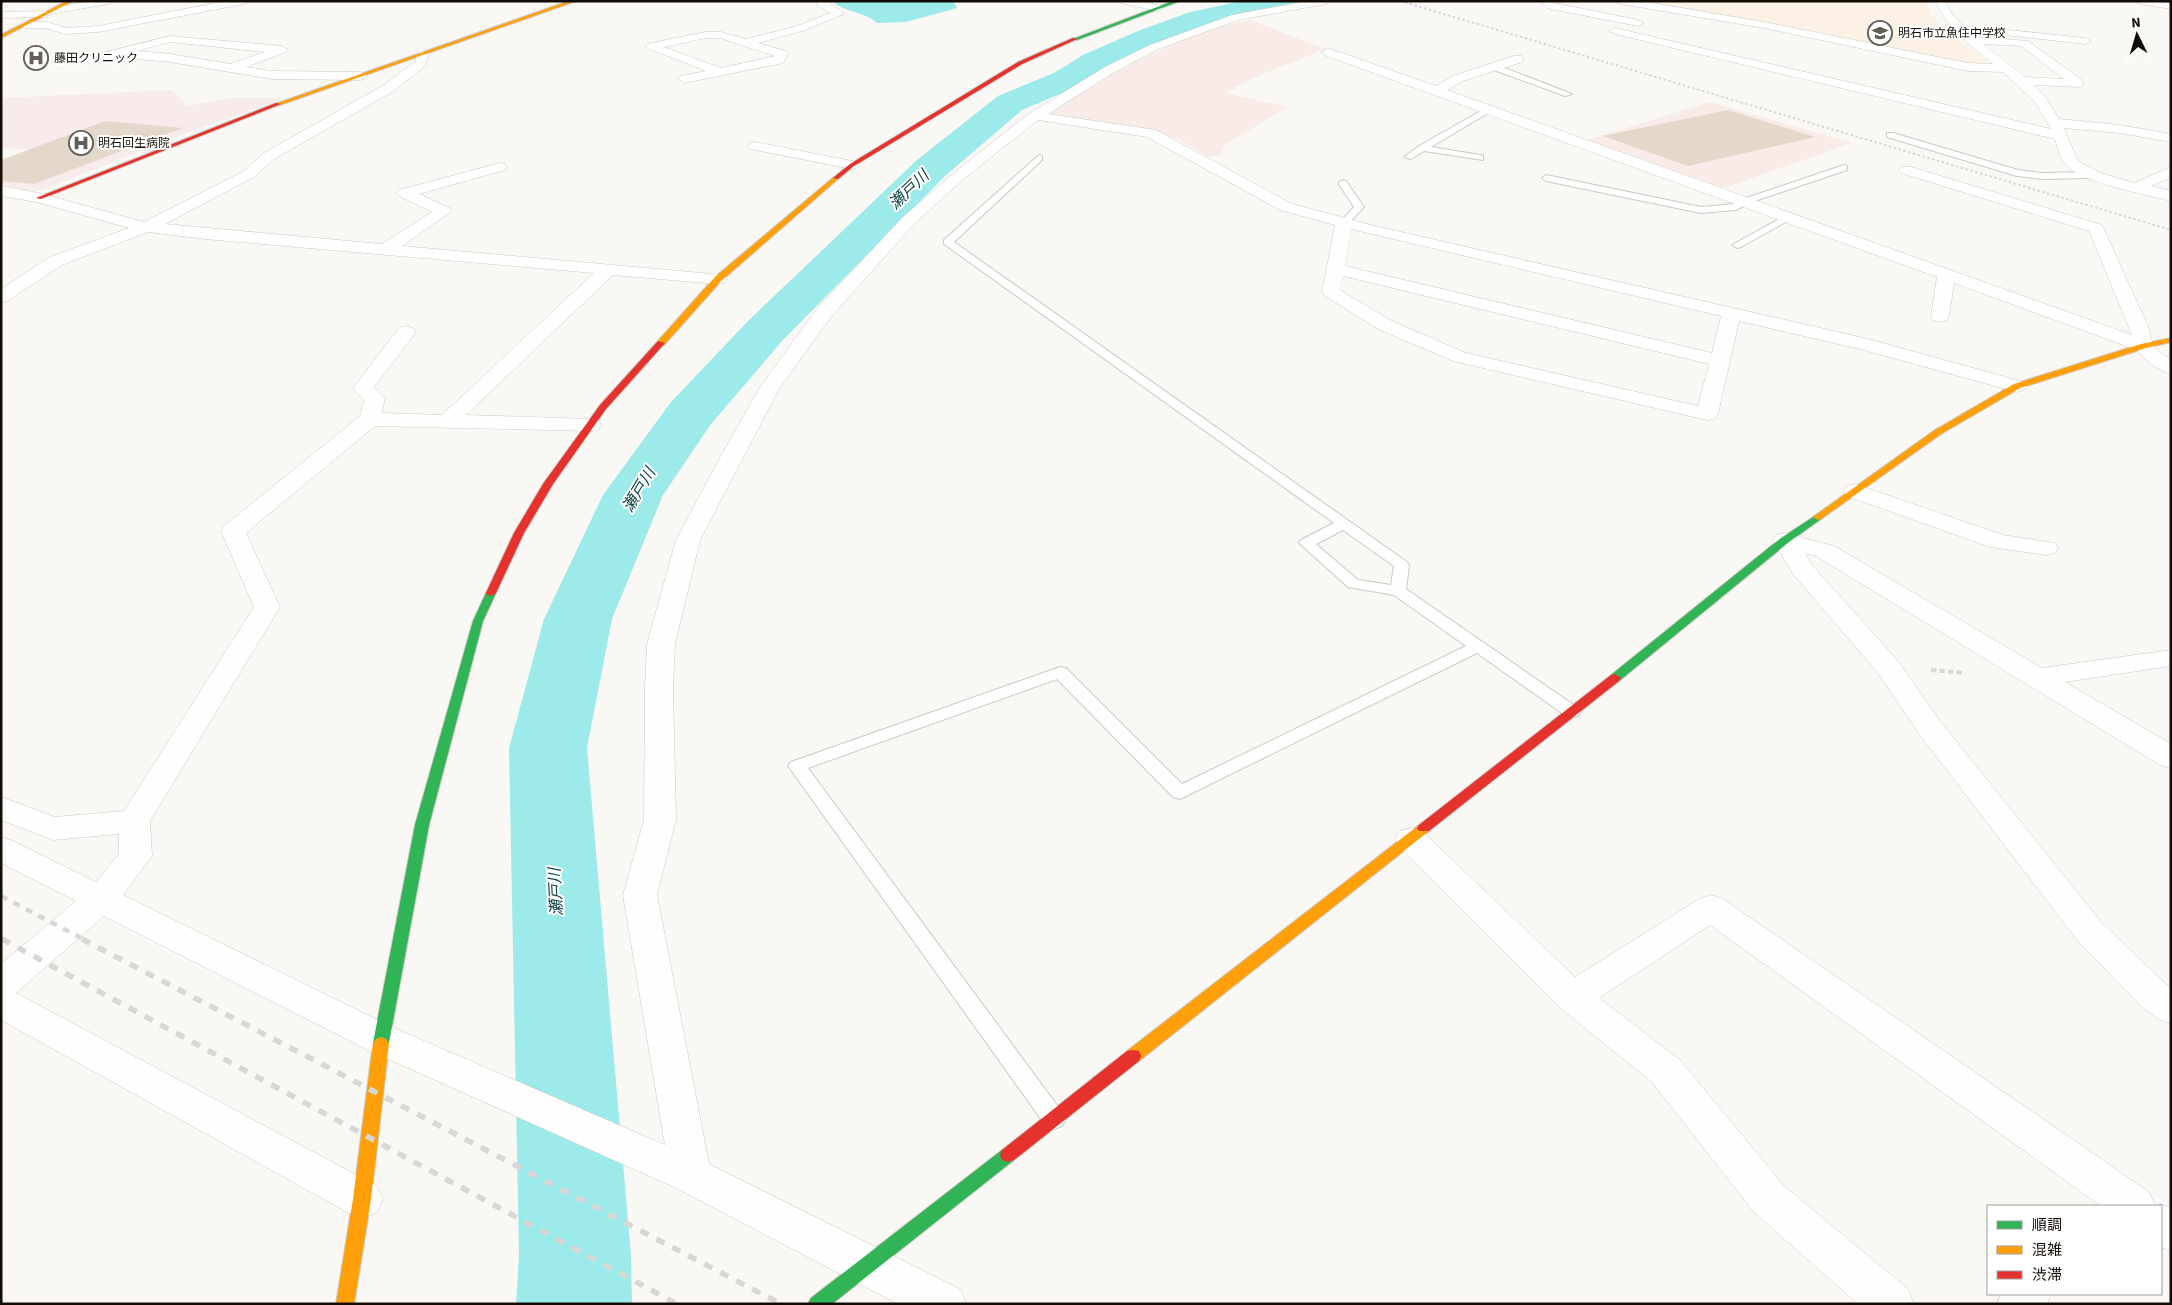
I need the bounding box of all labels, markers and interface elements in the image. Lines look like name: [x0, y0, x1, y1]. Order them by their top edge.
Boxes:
north arrow: [2112, 10, 2162, 60]
text: N: [2130, 13, 2141, 33]
school or university icon: 明石市立魚住中学校: [1867, 20, 1893, 46]
place label: 明石市立魚住中学校: [1898, 25, 2006, 42]
hospital icon: 藤田クリニック: [23, 45, 49, 71]
place label: 藤田クリニック: [54, 50, 138, 67]
hospital icon: 明石回生病院: [68, 130, 94, 156]
place label: 明石回生病院: [98, 135, 170, 152]
water label: 瀬戸川: [884, 164, 935, 215]
water label: 瀬戸川: [617, 462, 662, 516]
water label: 瀬戸川: [544, 865, 568, 917]
legend: [1987, 1205, 2162, 1295]
text: 順調: [2032, 1215, 2062, 1236]
text: 混雑: [2032, 1240, 2062, 1261]
text: 渋滞: [2032, 1265, 2062, 1286]

